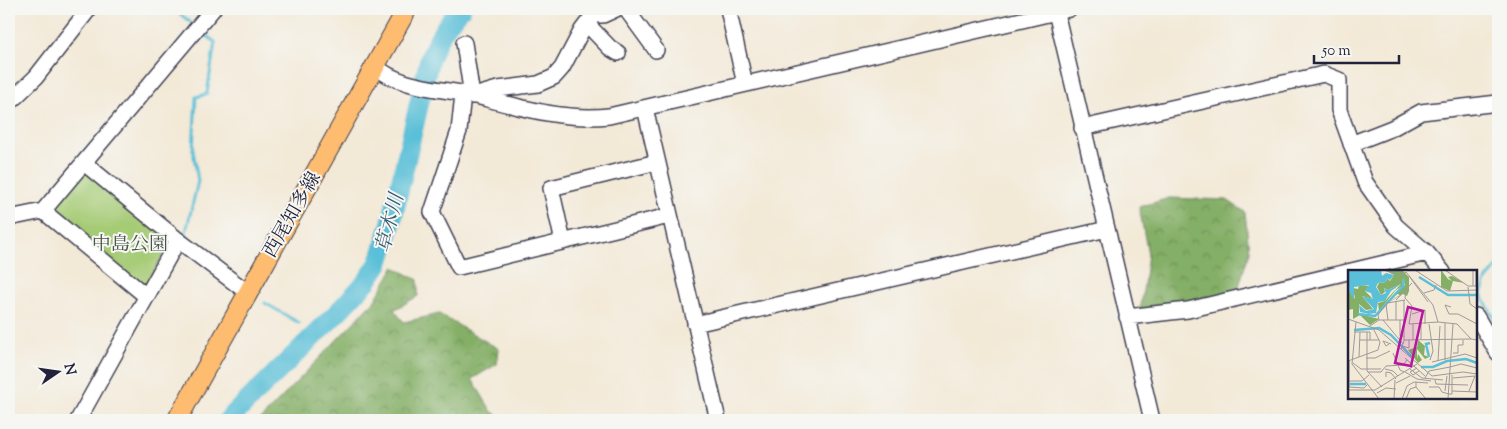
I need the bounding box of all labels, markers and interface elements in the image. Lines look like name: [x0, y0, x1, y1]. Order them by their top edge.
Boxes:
scale bar: [1314, 32, 1400, 64]
text: 50 m: [1321, 41, 1351, 62]
street label: 西尾知多線: [258, 167, 329, 263]
water label: 草木川: [370, 189, 413, 256]
park label: 中島公園: [92, 232, 168, 259]
inset map: [1348, 270, 1477, 399]
north arrow: [32, 346, 82, 396]
text: N: [58, 362, 80, 377]

